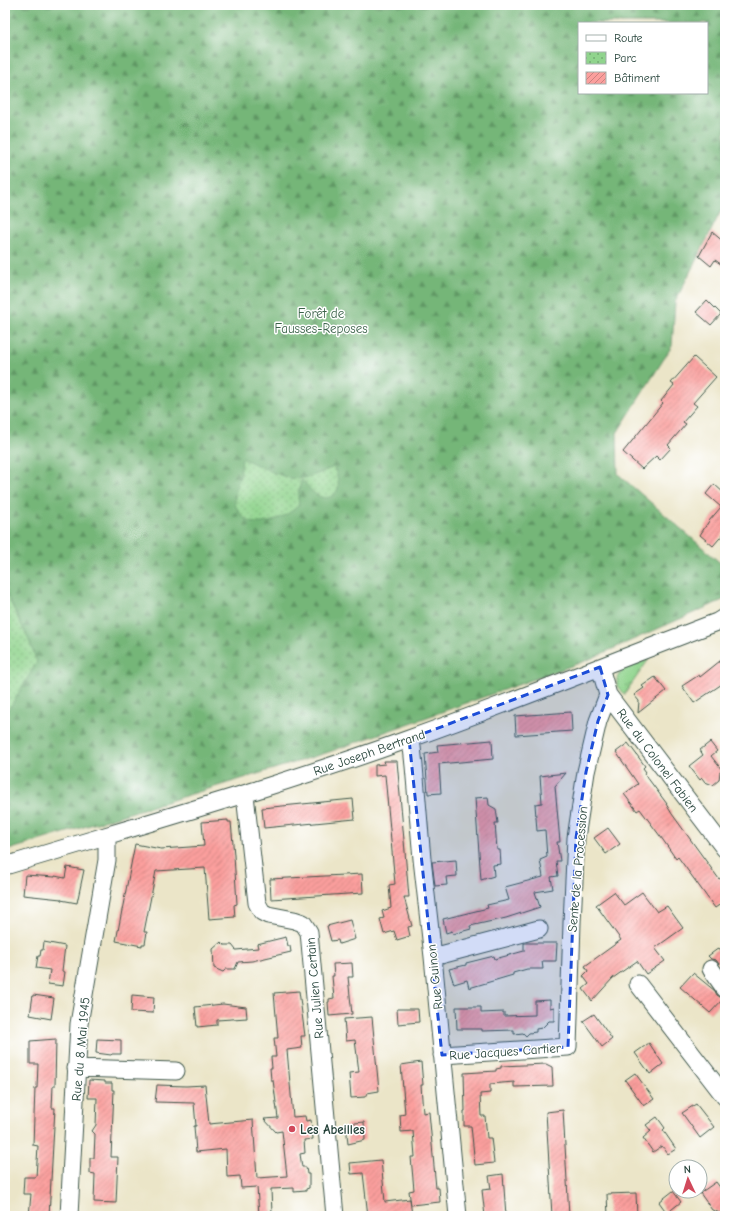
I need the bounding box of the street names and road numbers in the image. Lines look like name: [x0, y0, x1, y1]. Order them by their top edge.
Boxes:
street label: Rue du Colonel Fabien: [614, 706, 701, 815]
street label: Rue Joseph Bertrand: [311, 726, 427, 779]
street label: Sente de la Procession: [565, 805, 590, 933]
street label: Rue Julien Certain: [303, 937, 326, 1039]
street label: Rue Guinon: [424, 944, 445, 1010]
street label: Rue du 8 Mai 1945: [68, 996, 93, 1102]
street label: Rue Jacques Cartier: [449, 1040, 562, 1063]

